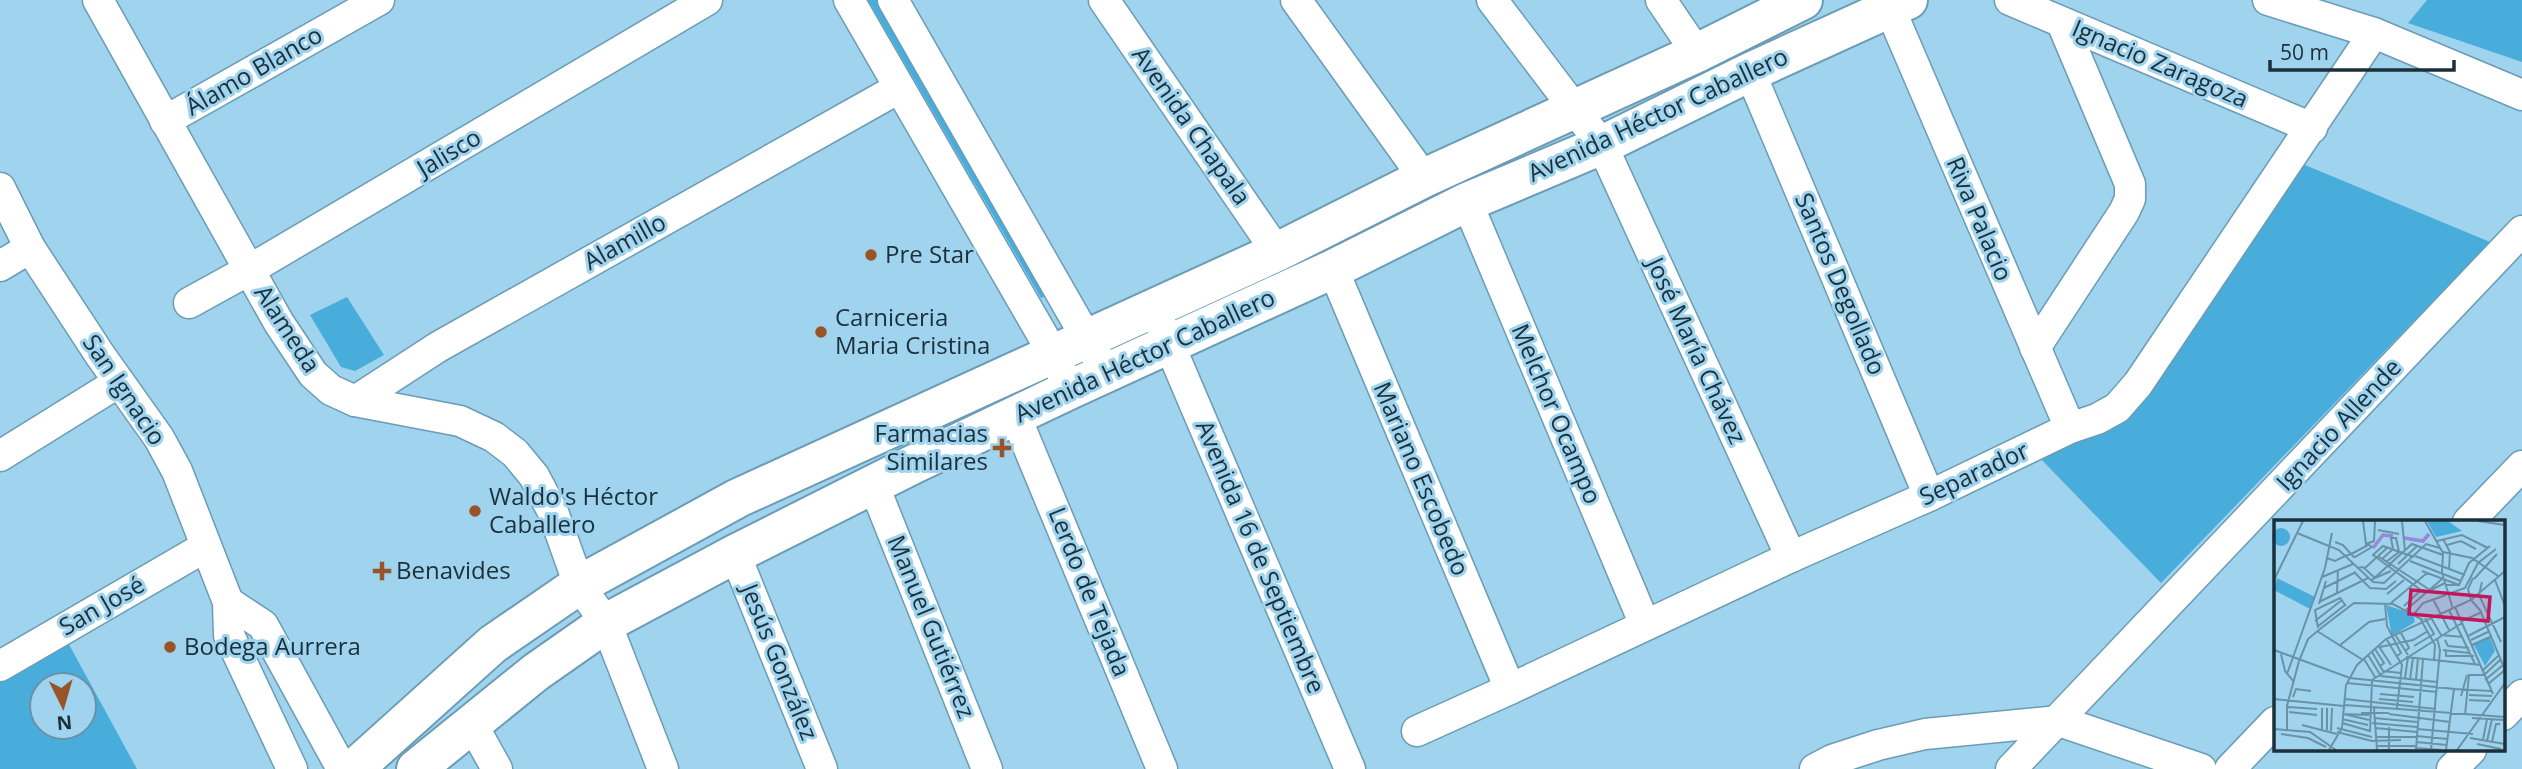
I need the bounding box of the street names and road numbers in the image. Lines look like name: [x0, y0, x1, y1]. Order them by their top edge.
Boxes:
street label: Ignacio Zaragoza: [2067, 11, 2254, 115]
street label: Álamo Blanco: [179, 17, 328, 122]
street label: Avenida Chapala: [1125, 39, 1259, 211]
street label: Avenida Héctor Caballero: [1522, 39, 1793, 189]
street label: Jalisco: [408, 120, 486, 185]
street label: Riva Palacio: [1939, 151, 2021, 285]
street label: Santos Degollado: [1788, 187, 1895, 380]
street label: Alamillo: [577, 205, 671, 277]
street label: José María Chávez: [1639, 250, 1755, 449]
street label: Alameda: [248, 278, 329, 378]
street label: Avenida Héctor Caballero: [1009, 280, 1280, 430]
street label: Melchor Ocampo: [1505, 318, 1610, 509]
street label: San Ignacio: [76, 327, 174, 451]
street label: Ignacio Allende: [2268, 351, 2408, 497]
street label: Mariano Escobedo: [1367, 376, 1478, 580]
street label: Avenida 16 de Septiembre: [1189, 415, 1334, 698]
street label: Separador: [1913, 433, 2033, 512]
street label: Lerdo de Tejada: [1041, 502, 1139, 681]
street label: Manuel Gutiérrez: [881, 530, 984, 723]
street label: San José: [53, 567, 150, 642]
street label: Jesús González: [733, 577, 827, 744]

